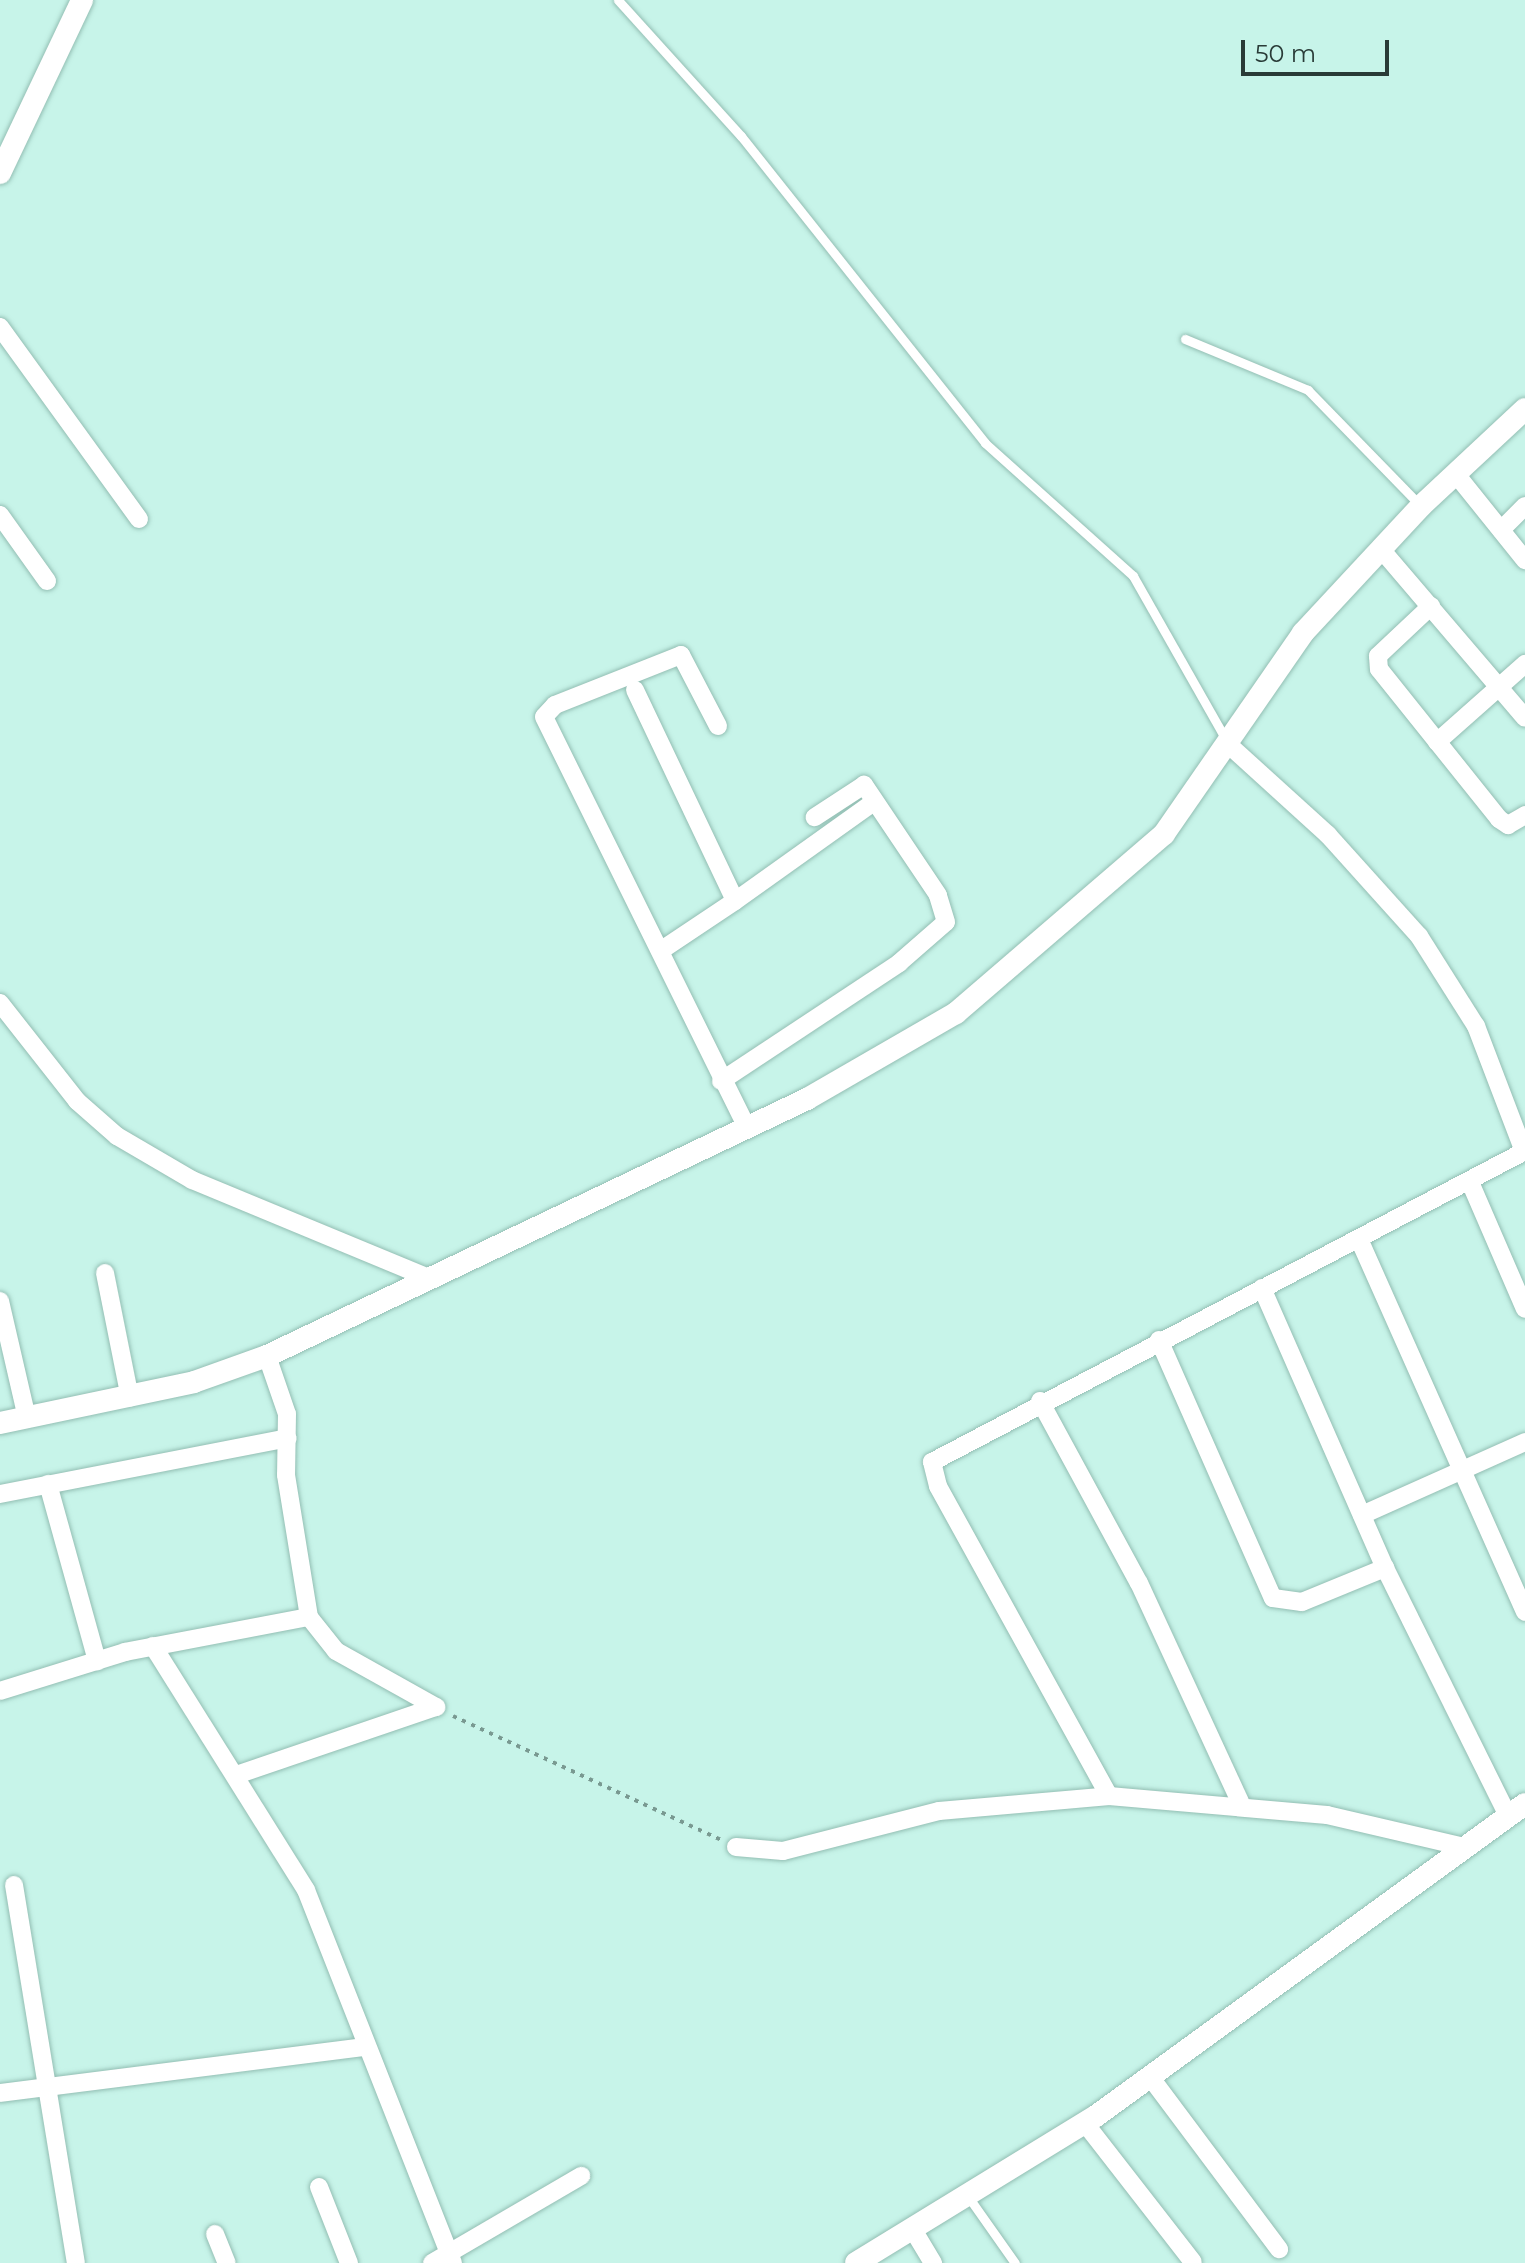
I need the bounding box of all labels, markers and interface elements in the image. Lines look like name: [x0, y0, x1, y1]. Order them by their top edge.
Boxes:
scale bar: [1245, 24, 1393, 74]
text: 50 m: [1255, 39, 1316, 68]

